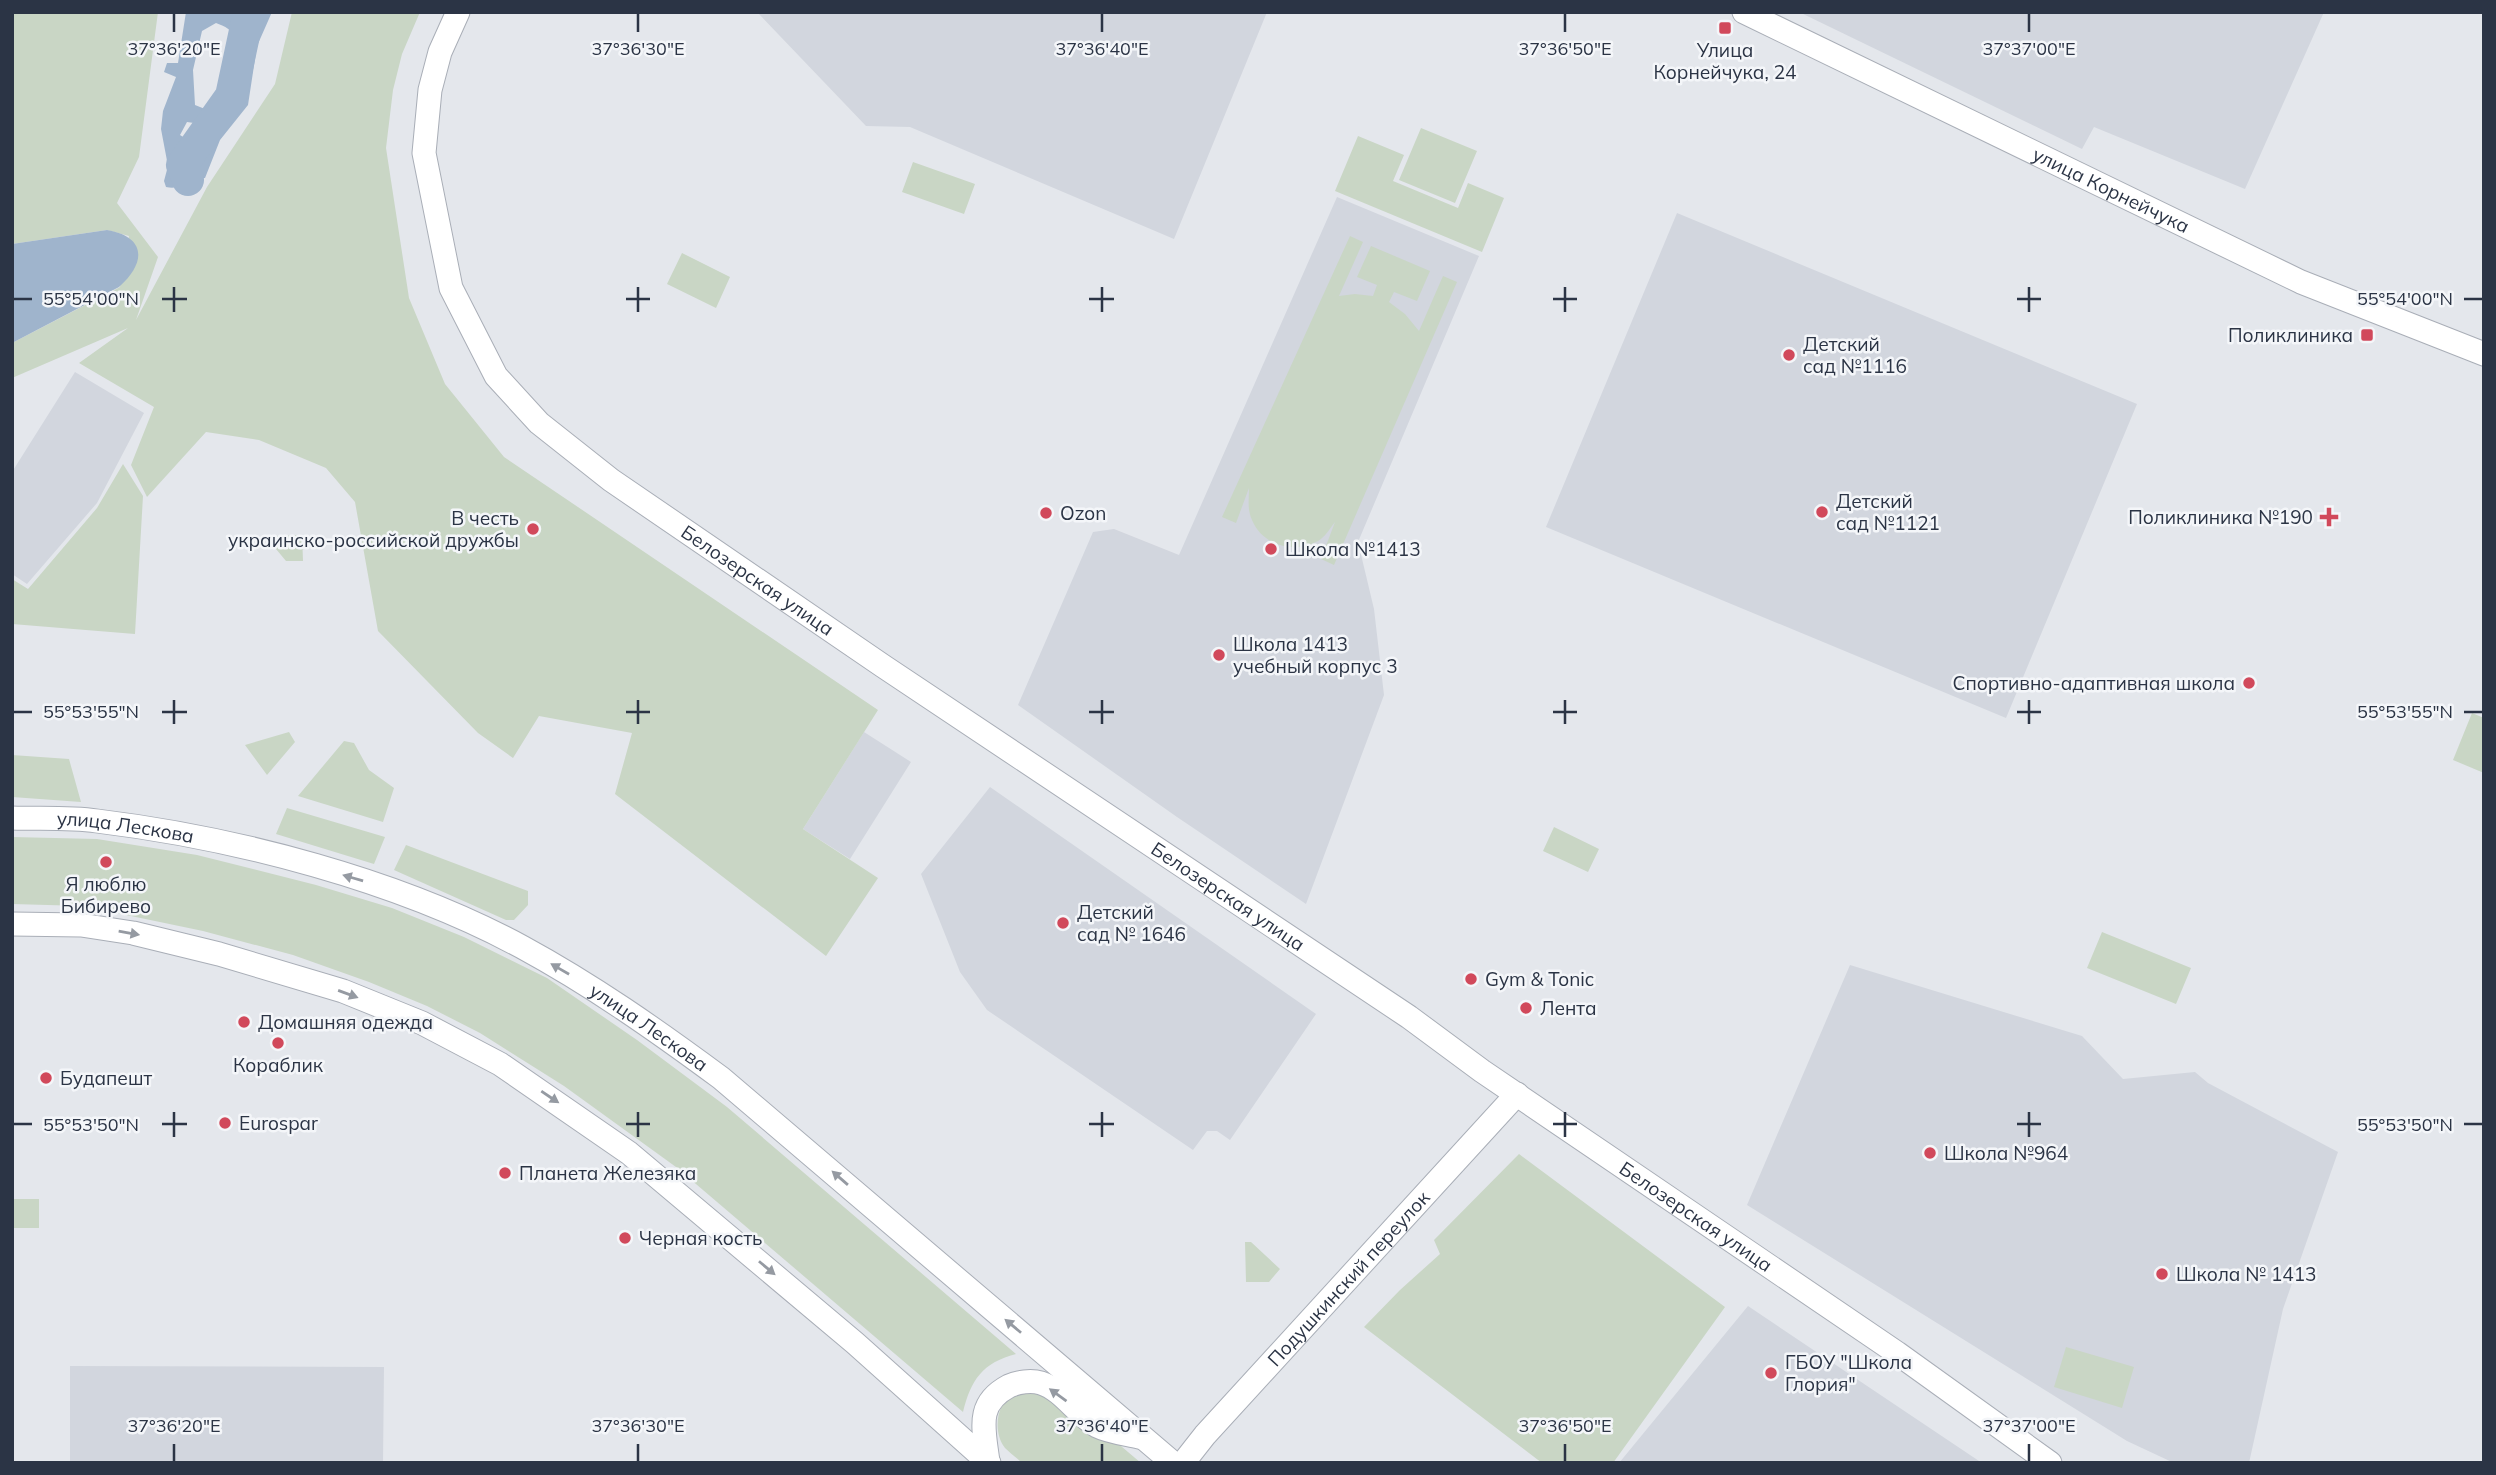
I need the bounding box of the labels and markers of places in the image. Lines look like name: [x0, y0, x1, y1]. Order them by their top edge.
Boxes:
marker: Улица Корнейчука, 24: [1717, 20, 1733, 36]
place label: Улица Корнейчука, 24: [1653, 38, 1797, 84]
place label: Поликлиника: [2228, 323, 2353, 347]
marker: Поликлиника: [2359, 327, 2375, 343]
place label: Детский сад №1116: [1803, 332, 1907, 378]
marker: Детский сад №1116: [1781, 347, 1797, 363]
place label: Детский сад №1121: [1836, 489, 1940, 535]
place label: Ozon: [1060, 501, 1106, 525]
marker: Детский сад №1121: [1814, 504, 1830, 520]
marker: Ozon: [1038, 505, 1054, 521]
place label: Поликлиника №190: [2128, 505, 2313, 529]
place label: В честь украинско-российской дружбы: [228, 506, 519, 552]
marker: Поликлиника №190: [2319, 507, 2339, 527]
marker: В честь украинско-российской дружбы: [525, 521, 541, 537]
place label: Школа №1413: [1285, 537, 1421, 561]
marker: Школа №1413: [1263, 541, 1279, 557]
place label: Школа 1413 учебный корпус 3: [1233, 632, 1398, 678]
marker: Школа 1413 учебный корпус 3: [1211, 647, 1227, 663]
place label: Спортивно-адаптивная школа: [1952, 671, 2235, 695]
marker: Спортивно-адаптивная школа: [2241, 675, 2257, 691]
marker: Я люблю Бибирево: [98, 854, 114, 870]
place label: Я люблю Бибирево: [61, 872, 151, 918]
place label: Детский сад № 1646: [1077, 900, 1186, 946]
marker: Детский сад № 1646: [1055, 915, 1071, 931]
place label: Gym & Tonic: [1485, 967, 1594, 991]
marker: Gym & Tonic: [1463, 971, 1479, 987]
place label: Лента: [1540, 996, 1597, 1020]
marker: Лента: [1518, 1000, 1534, 1016]
place label: Домашняя одежда: [258, 1010, 433, 1034]
marker: Домашняя одежда: [236, 1014, 252, 1030]
marker: Кораблик: [270, 1035, 286, 1051]
place label: Кораблик: [233, 1053, 324, 1077]
place label: Будапешт: [60, 1066, 152, 1090]
marker: Будапешт: [38, 1070, 54, 1086]
place label: Eurospar: [239, 1111, 318, 1135]
marker: Eurospar: [217, 1115, 233, 1131]
place label: Школа №964: [1944, 1141, 2068, 1165]
marker: Школа №964: [1922, 1145, 1938, 1161]
place label: Планета Железяка: [519, 1161, 696, 1185]
marker: Планета Железяка: [497, 1165, 513, 1181]
place label: Черная кость: [639, 1226, 763, 1250]
marker: Черная кость: [617, 1230, 633, 1246]
place label: Школа № 1413: [2176, 1262, 2317, 1286]
marker: Школа № 1413: [2154, 1266, 2170, 1282]
place label: ГБОУ "Школа Глория": [1785, 1350, 1912, 1396]
marker: ГБОУ "Школа Глория": [1763, 1365, 1779, 1381]

